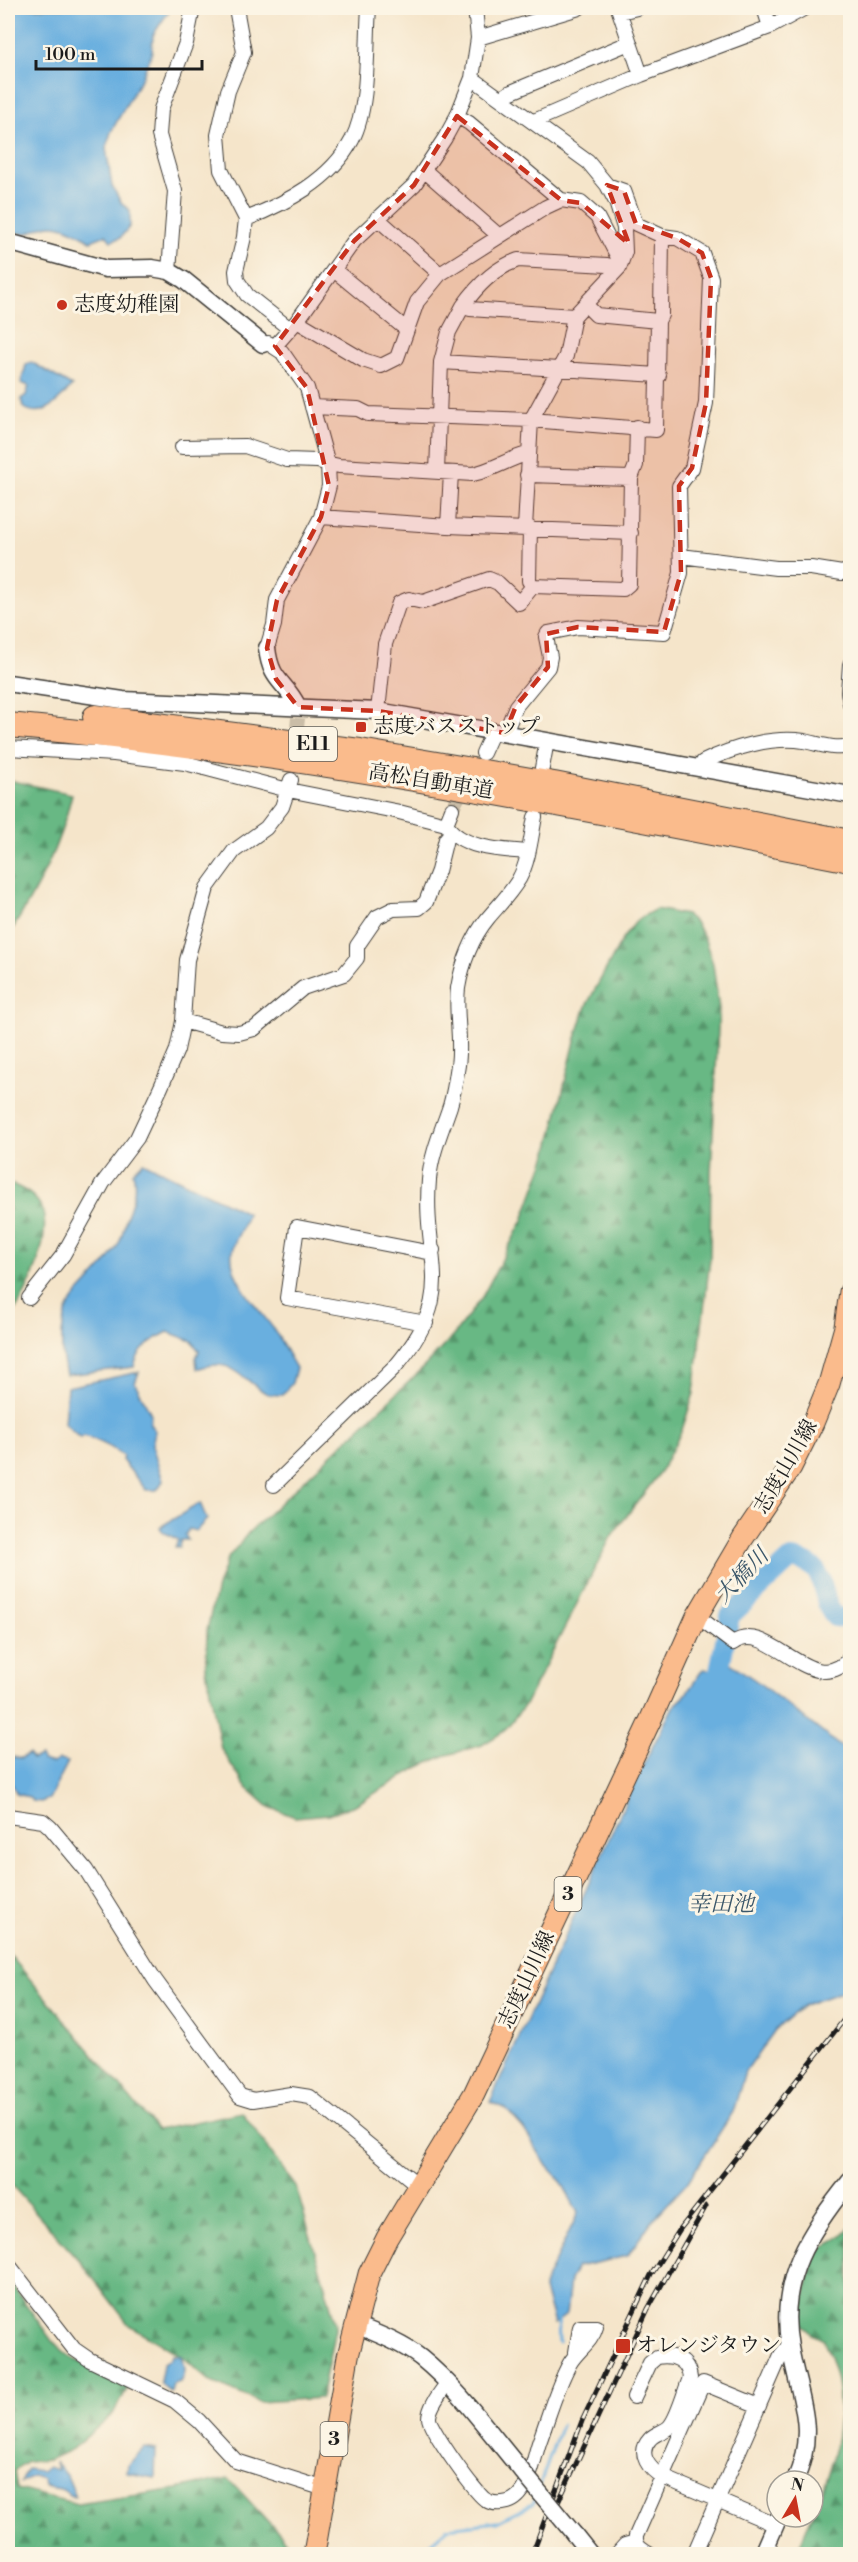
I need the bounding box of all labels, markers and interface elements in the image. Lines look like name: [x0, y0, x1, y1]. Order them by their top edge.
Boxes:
scale bar: [36, 33, 202, 71]
text: 100 m: [45, 43, 96, 66]
place label: 志度幼稚園: [74, 292, 179, 318]
marker: 志度幼稚園: [55, 298, 69, 312]
place label: 志度バスストップ: [373, 714, 540, 740]
marker: 志度バスストップ: [354, 720, 368, 734]
road number: E11: [289, 727, 337, 761]
street label: 高松自動車道: [367, 759, 495, 805]
street label: 志度山川線: [748, 1415, 824, 1519]
water label: 大橋川: [709, 1541, 776, 1609]
road number: 3: [554, 1877, 582, 1911]
water label: 幸田池: [688, 1891, 757, 1918]
street label: 志度山川線: [493, 1927, 561, 2033]
place label: オレンジタウン: [636, 2333, 781, 2359]
marker: オレンジタウン: [614, 2337, 632, 2355]
road number: 3: [320, 2422, 348, 2456]
north arrow: [765, 2469, 825, 2529]
text: N: [789, 2474, 806, 2496]

